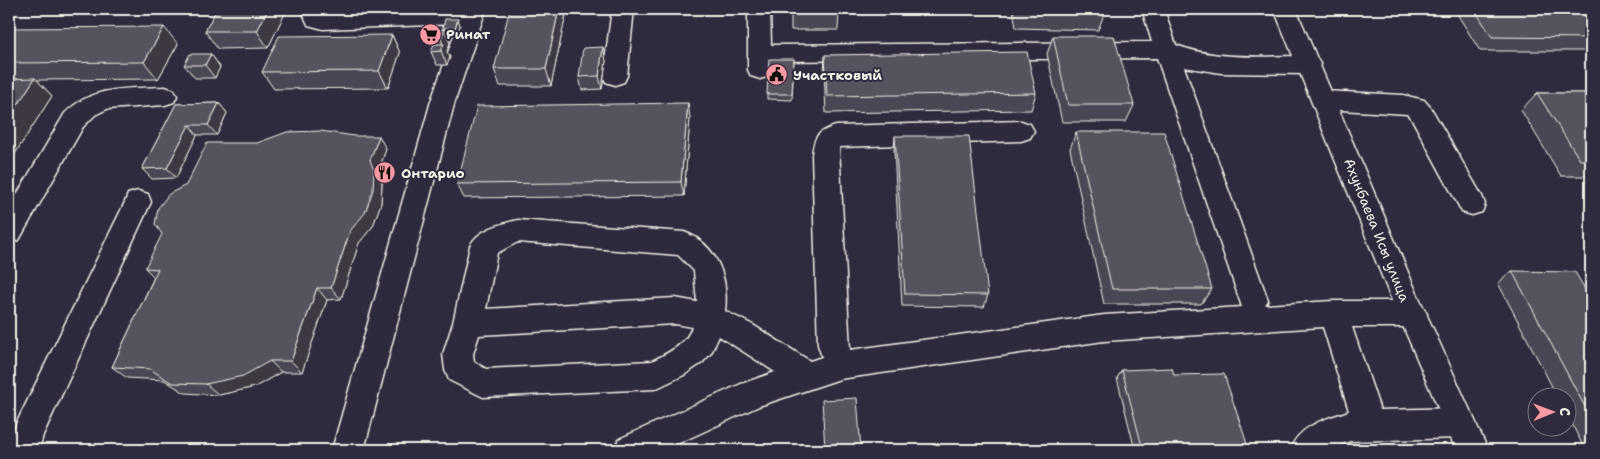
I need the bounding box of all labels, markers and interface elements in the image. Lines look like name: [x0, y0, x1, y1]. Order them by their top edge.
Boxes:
supermarket icon: Ринат: [418, 22, 442, 46]
place label: Ринат: [446, 25, 491, 43]
public building icon: Участковый: [765, 63, 789, 87]
place label: Участковый: [793, 66, 882, 84]
street label: Ахунбаева Исы улица: [1340, 156, 1414, 305]
restaurant icon: Онтарио: [373, 161, 397, 185]
place label: Онтарио: [401, 164, 465, 182]
north arrow: [1528, 386, 1578, 436]
text: С: [1556, 407, 1574, 416]

